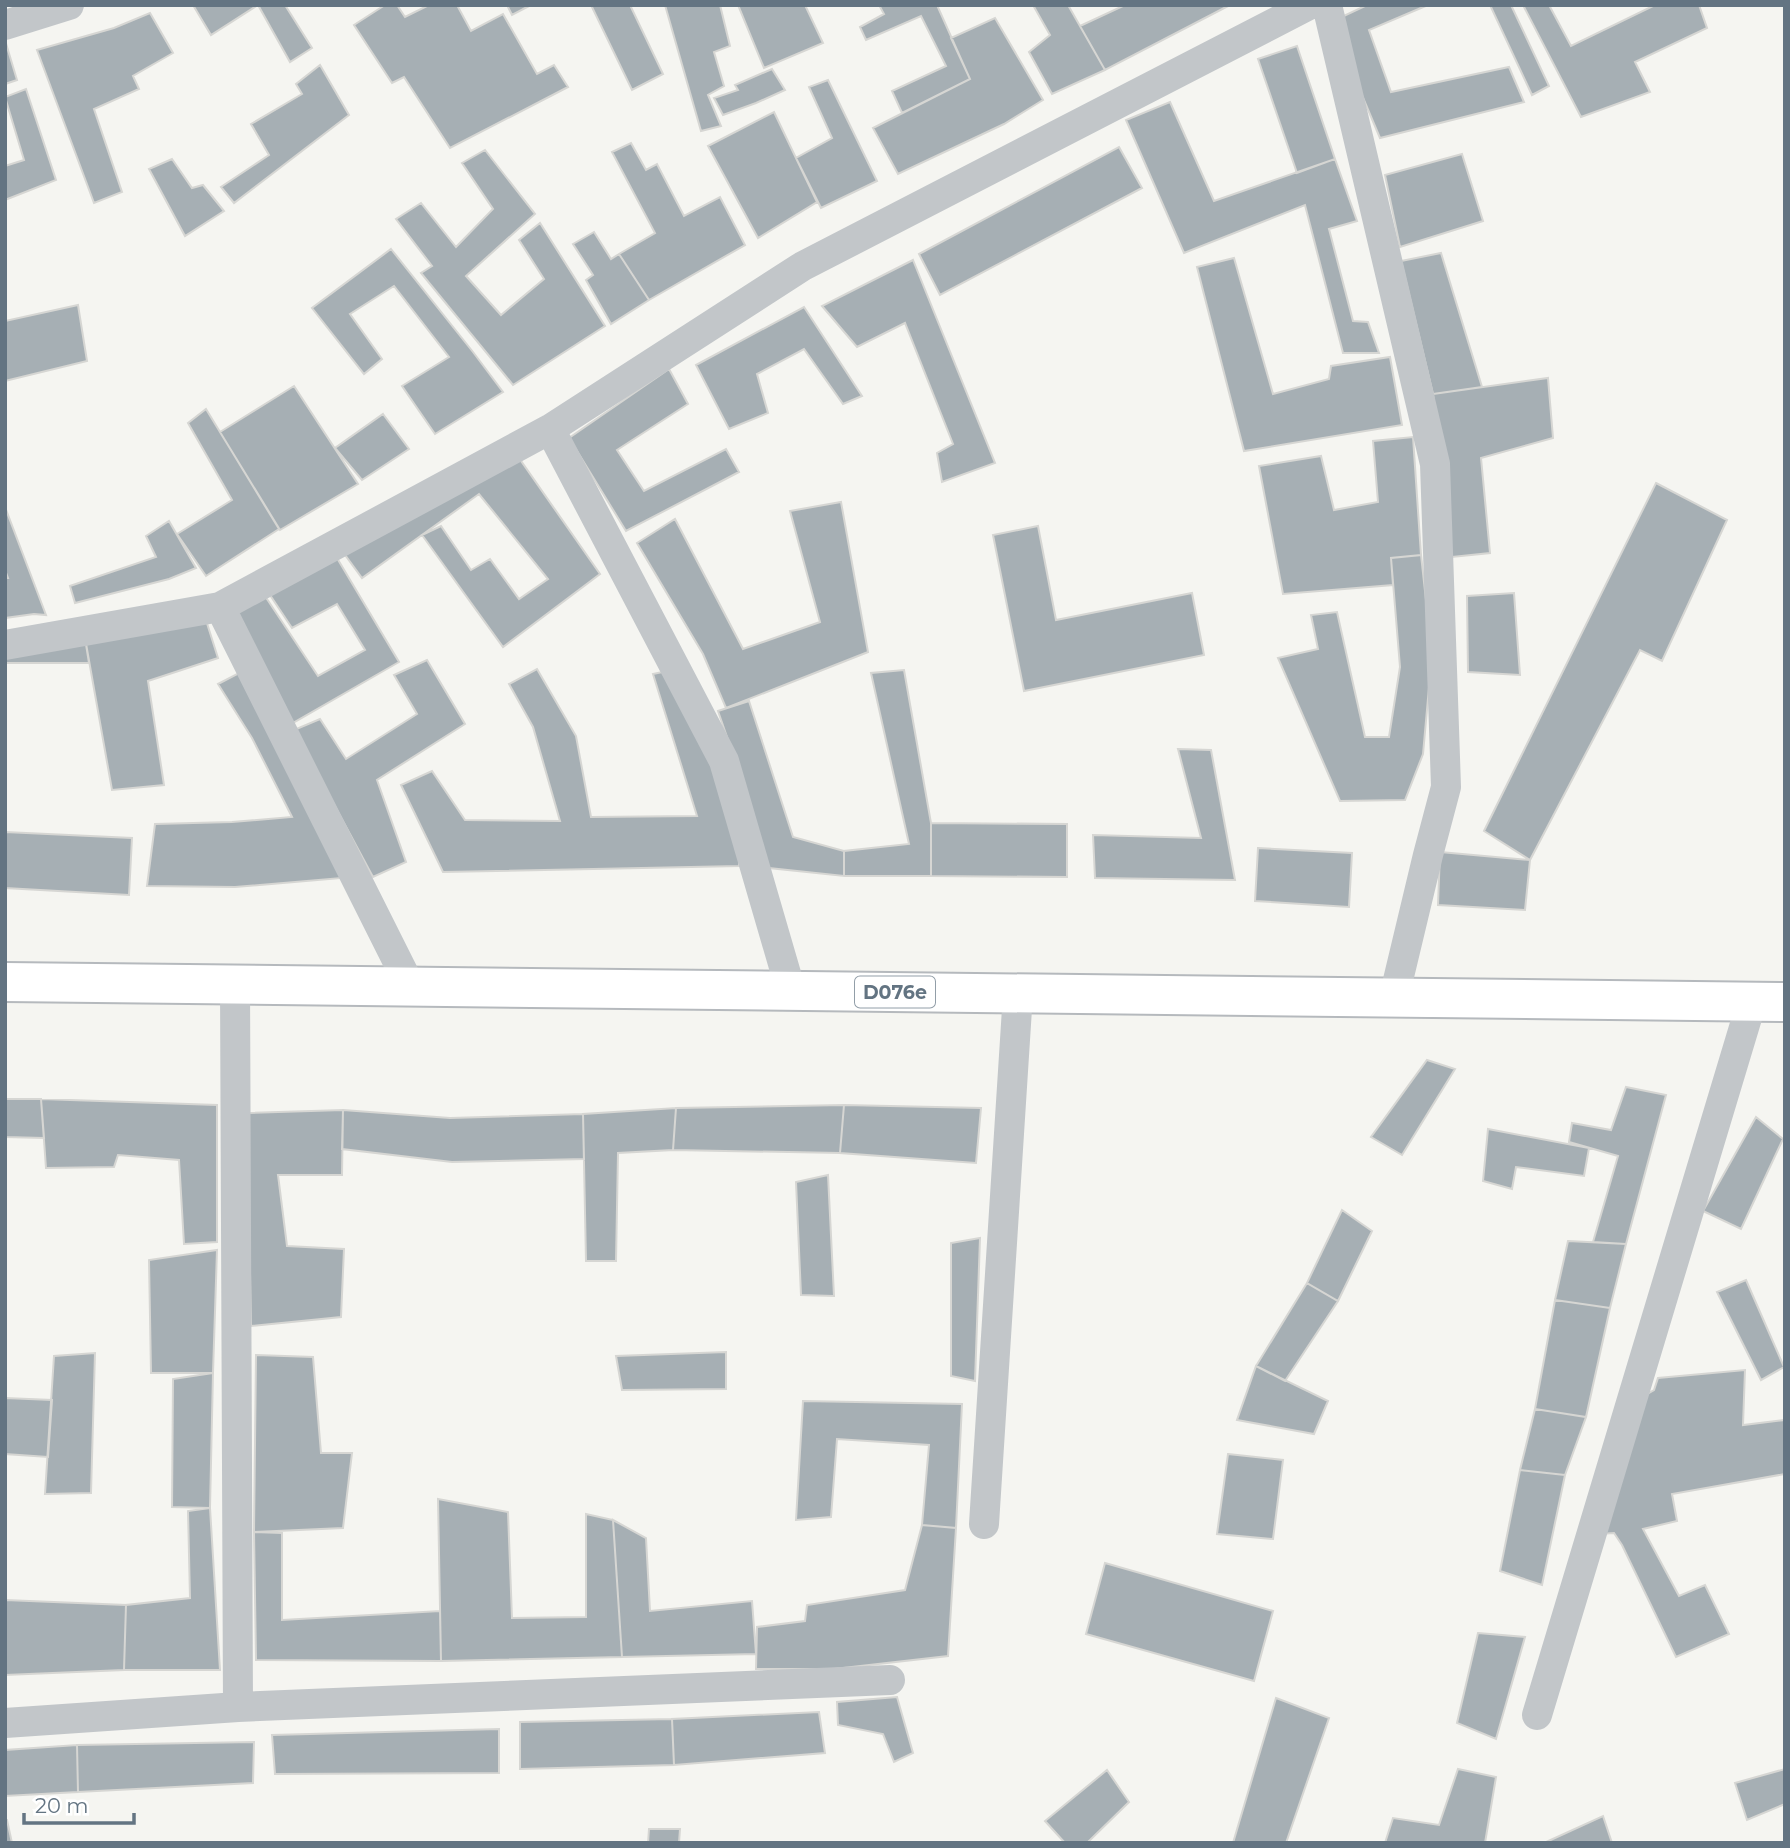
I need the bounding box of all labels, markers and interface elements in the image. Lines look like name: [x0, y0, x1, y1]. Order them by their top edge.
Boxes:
road number: D076e: [855, 976, 935, 1008]
scale bar: [24, 1782, 135, 1826]
text: 20 m: [35, 1793, 89, 1818]

